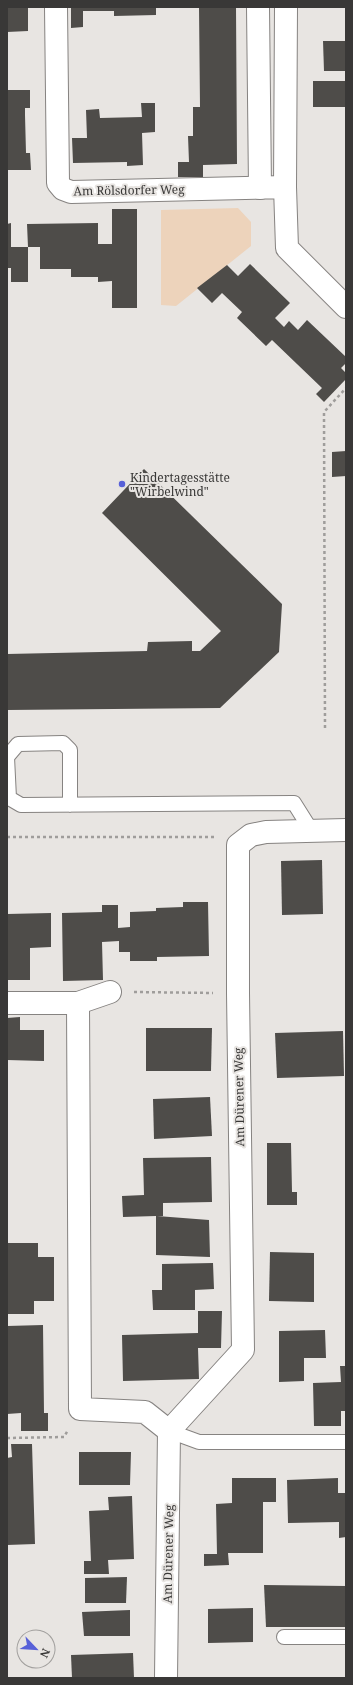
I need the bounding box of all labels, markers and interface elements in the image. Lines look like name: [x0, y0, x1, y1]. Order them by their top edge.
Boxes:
street label: Am Rölsdorfer Weg: [73, 181, 185, 199]
place label: Kindertagesstätte "Wirbelwind": [130, 469, 230, 500]
marker: Kindertagesstätte "Wirbelwind": [117, 479, 127, 489]
street label: Am Dürener Weg: [230, 1047, 248, 1147]
street label: Am Dürener Weg: [159, 1504, 177, 1604]
north arrow: [16, 1629, 56, 1669]
text: N: [37, 1646, 54, 1661]

